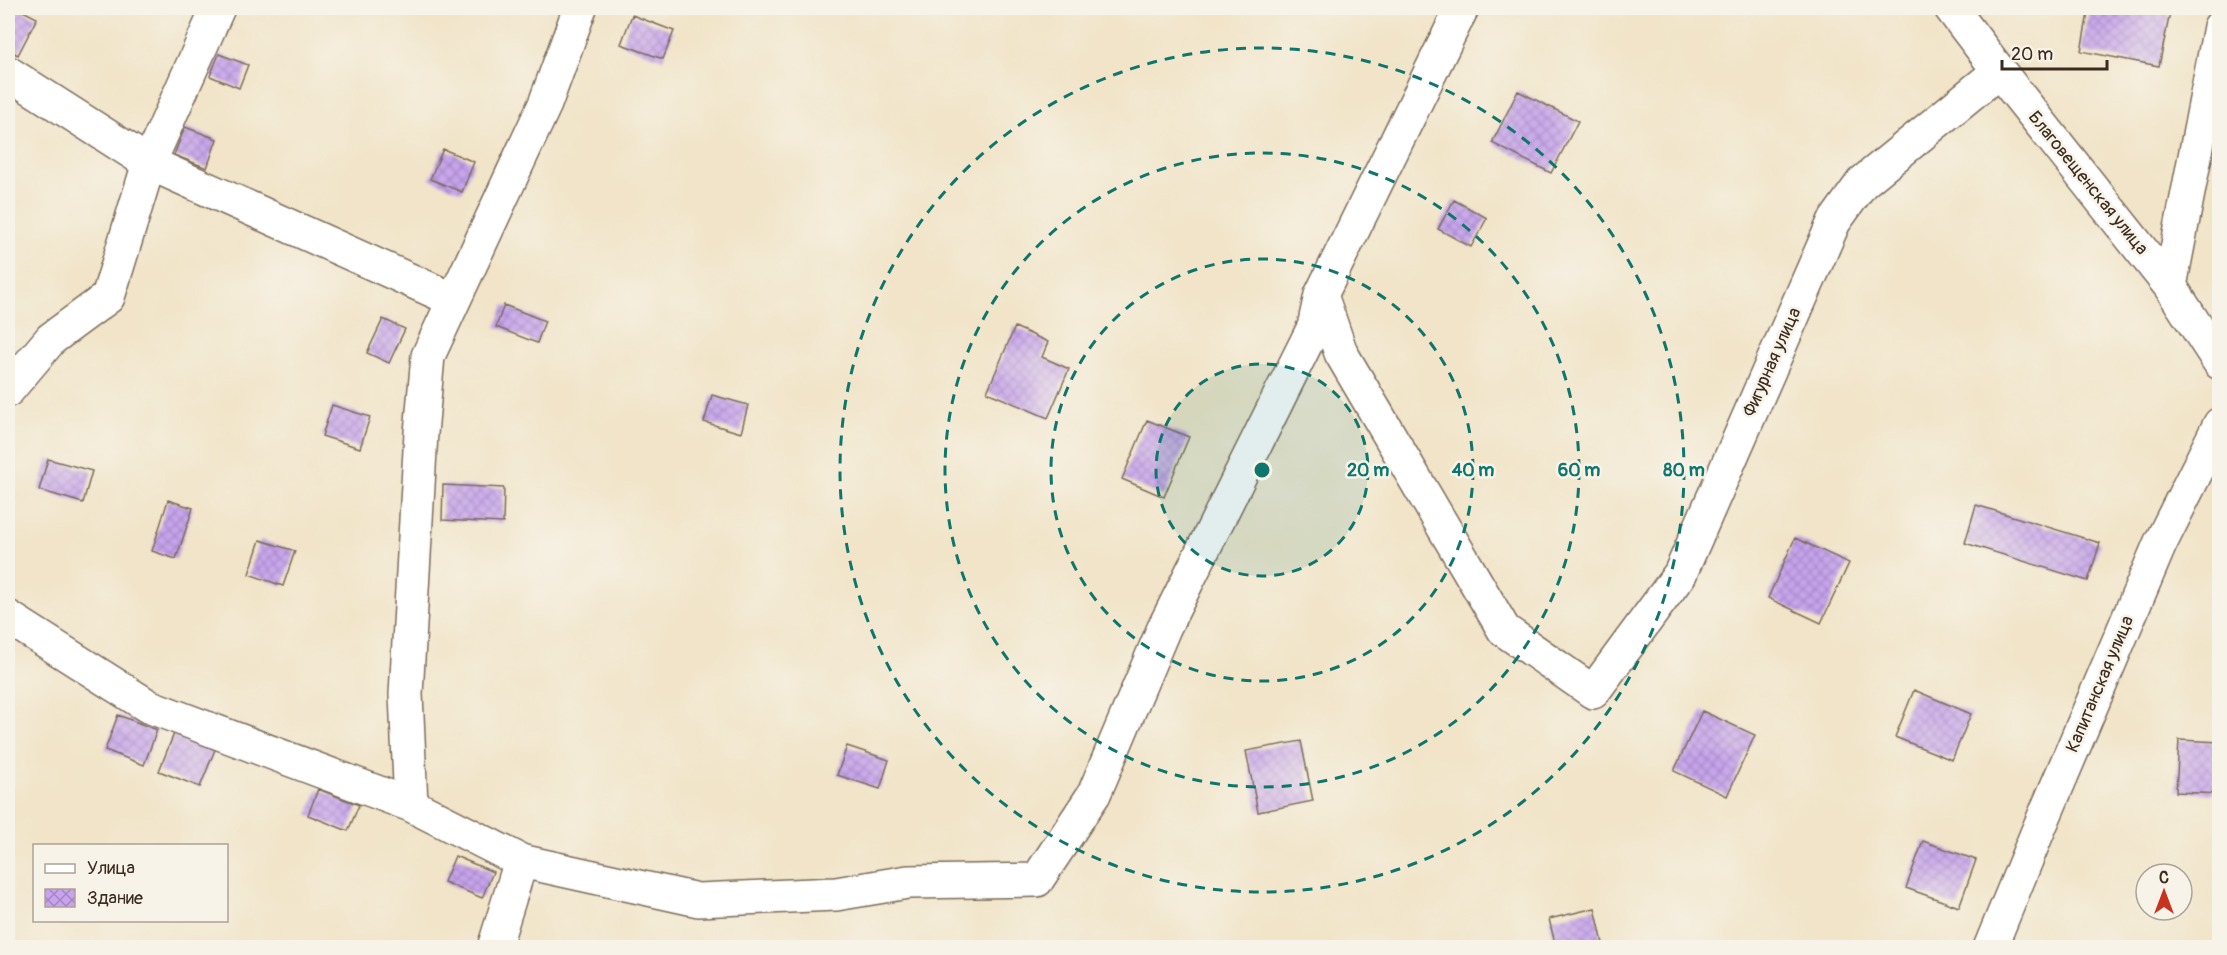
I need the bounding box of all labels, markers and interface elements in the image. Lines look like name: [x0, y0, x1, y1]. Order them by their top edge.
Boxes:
scale bar: [2002, 33, 2107, 71]
text: 20 m: [2011, 43, 2053, 66]
street label: Благовещенская улица: [2023, 106, 2153, 260]
street label: Фигурная улица: [1738, 304, 1806, 420]
text: 20 m: [1347, 459, 1389, 482]
text: 40 m: [1452, 459, 1494, 482]
text: 60 m: [1558, 459, 1600, 482]
text: 80 m: [1663, 459, 1705, 482]
centre of rings: [1252, 460, 1272, 480]
street label: Капитанская улица: [2061, 612, 2139, 756]
legend: [33, 844, 228, 922]
text: Улица: [87, 857, 135, 880]
north arrow: [2134, 862, 2194, 922]
text: С: [2159, 868, 2169, 888]
text: Здание: [87, 887, 143, 910]

